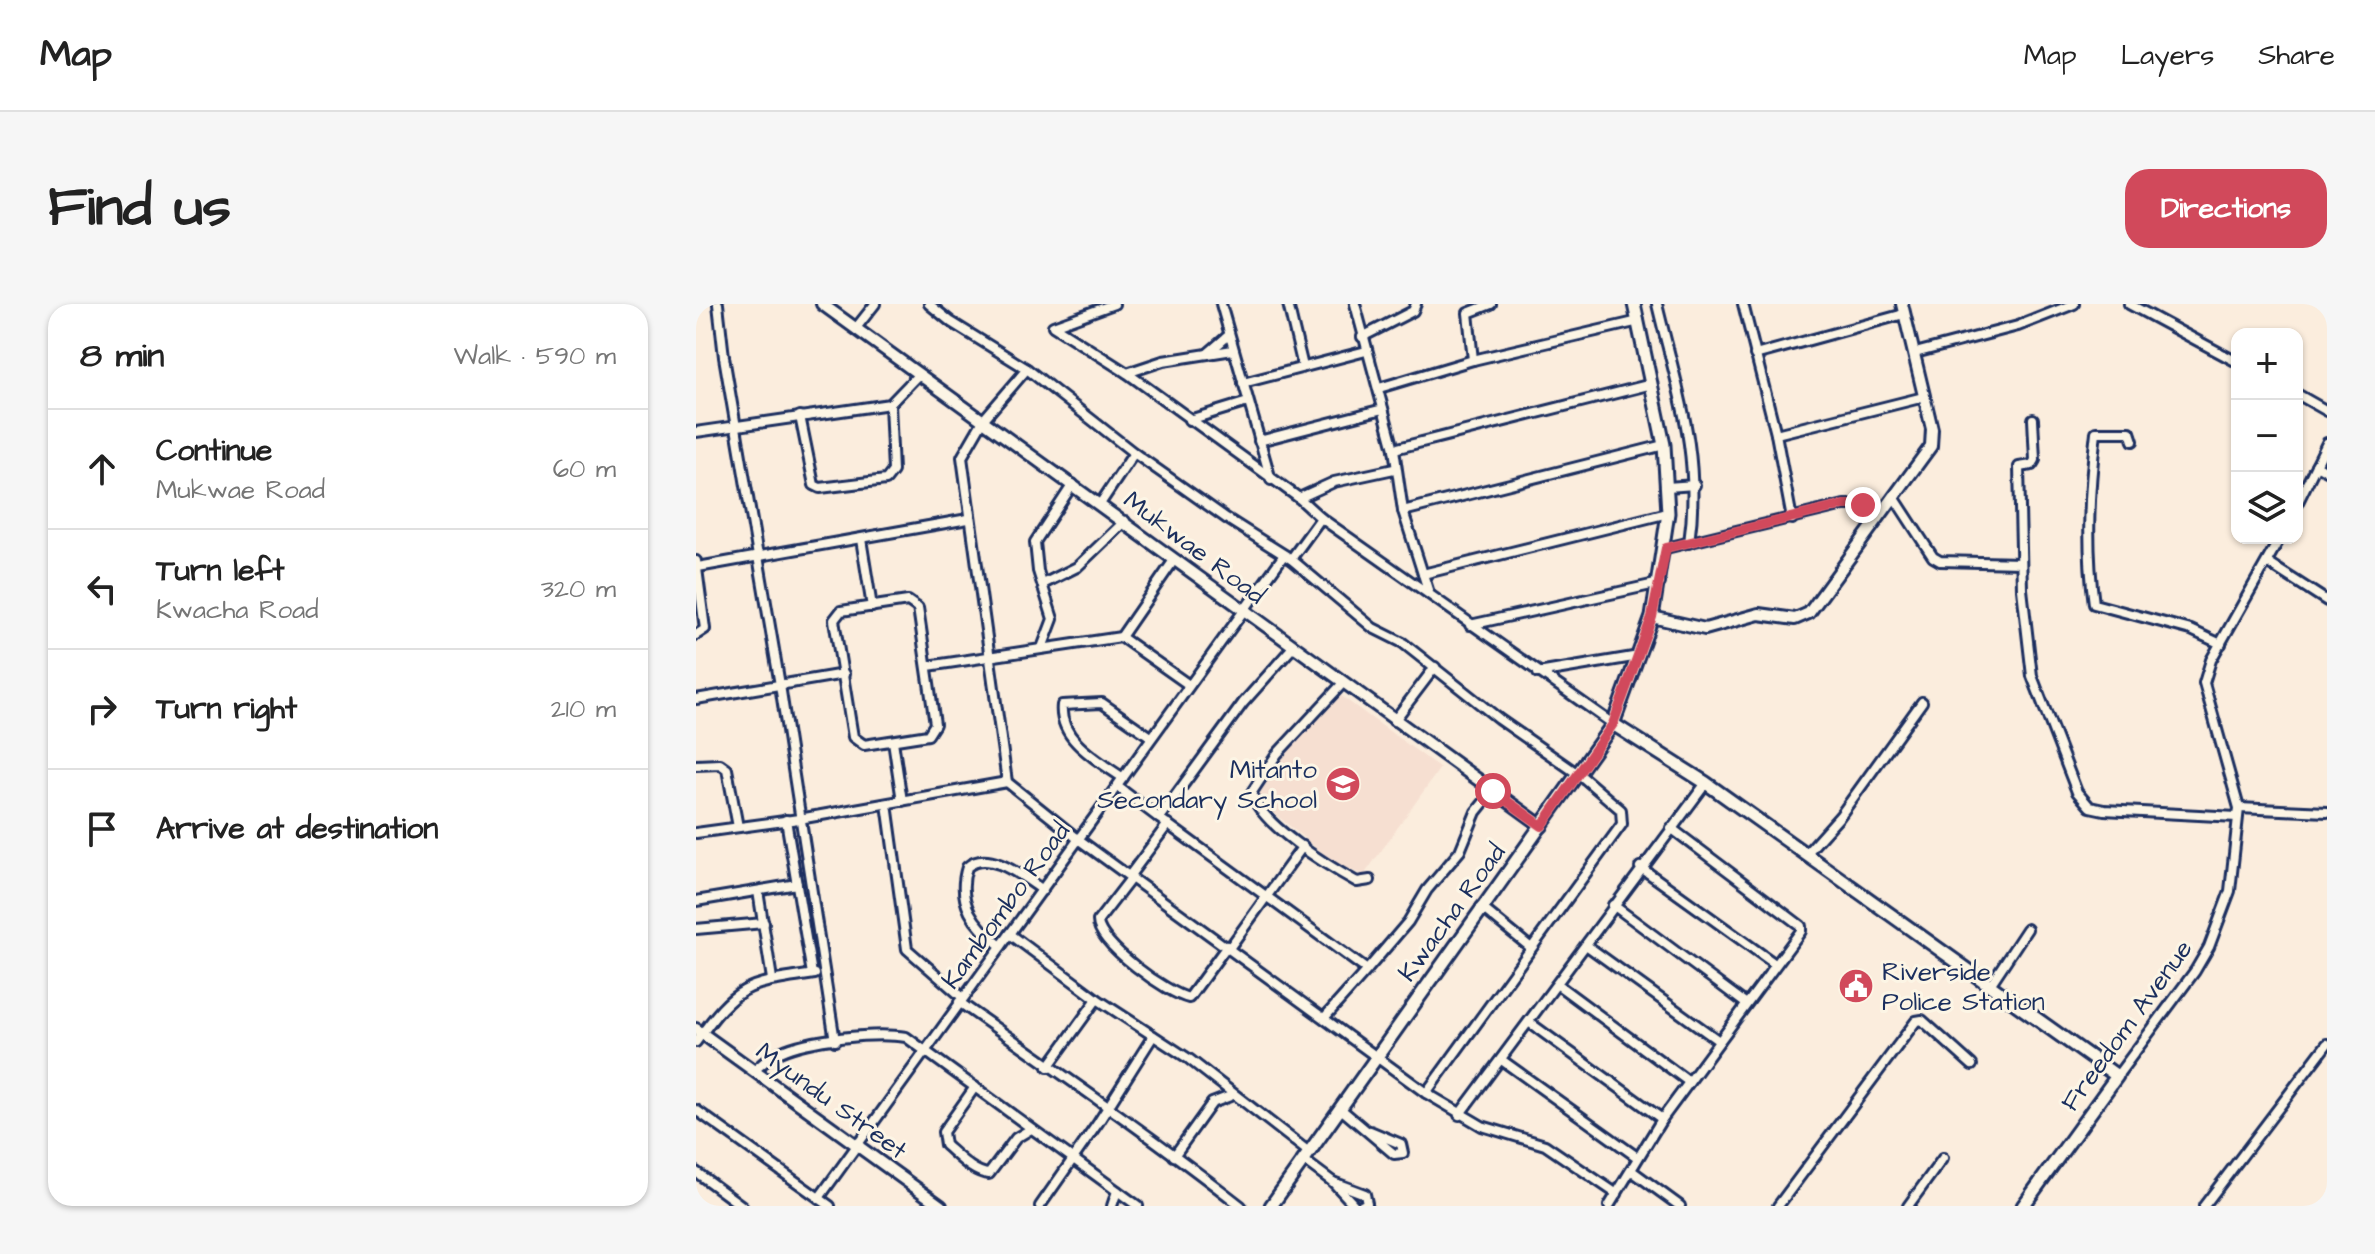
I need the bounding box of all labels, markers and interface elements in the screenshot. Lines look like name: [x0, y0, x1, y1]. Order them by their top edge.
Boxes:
text: Map: [40, 29, 112, 81]
text: Map: [2024, 36, 2077, 75]
text: Layers: [2121, 36, 2214, 75]
text: Share: [2258, 36, 2335, 75]
text: Find us: [48, 169, 231, 247]
button: Directions: [2125, 169, 2327, 248]
map controls: [2231, 328, 2303, 544]
button: +: [2231, 328, 2303, 400]
text: 8 min: [80, 332, 164, 380]
text: Walk · 590 m: [454, 338, 616, 374]
button: −: [2231, 400, 2303, 472]
text: Continue: [156, 430, 272, 472]
icon: ahead: [80, 447, 124, 491]
text: 60 m: [553, 451, 616, 487]
text: Mukwae Road: [156, 472, 325, 508]
button: layers: [2231, 472, 2303, 544]
street label: Mukwae Road: [1116, 483, 1273, 613]
route end: [1845, 487, 1881, 523]
text: Turn left: [156, 550, 284, 592]
icon: left: [80, 567, 124, 611]
text: 320 m: [541, 571, 616, 607]
text: Kwacha Road: [156, 592, 319, 628]
icon: right: [80, 687, 124, 731]
text: Turn right: [156, 688, 297, 730]
text: 210 m: [551, 691, 616, 727]
place label: Mitanto Secondary School: [1097, 752, 1317, 820]
school or university icon: Mitanto Secondary School: [1324, 765, 1362, 803]
route start: [1475, 773, 1511, 809]
icon: arrive: [80, 807, 124, 851]
text: Arrive at destination: [156, 808, 438, 850]
street label: Kambombo Road: [933, 815, 1079, 996]
street label: Kwacha Road: [1389, 836, 1514, 989]
street label: Freedom Avenue: [2052, 933, 2201, 1119]
place label: Riverside Police Station: [1882, 954, 2045, 1020]
public building icon: Riverside Police Station: [1837, 967, 1875, 1005]
street label: Myundu Street: [747, 1034, 915, 1170]

